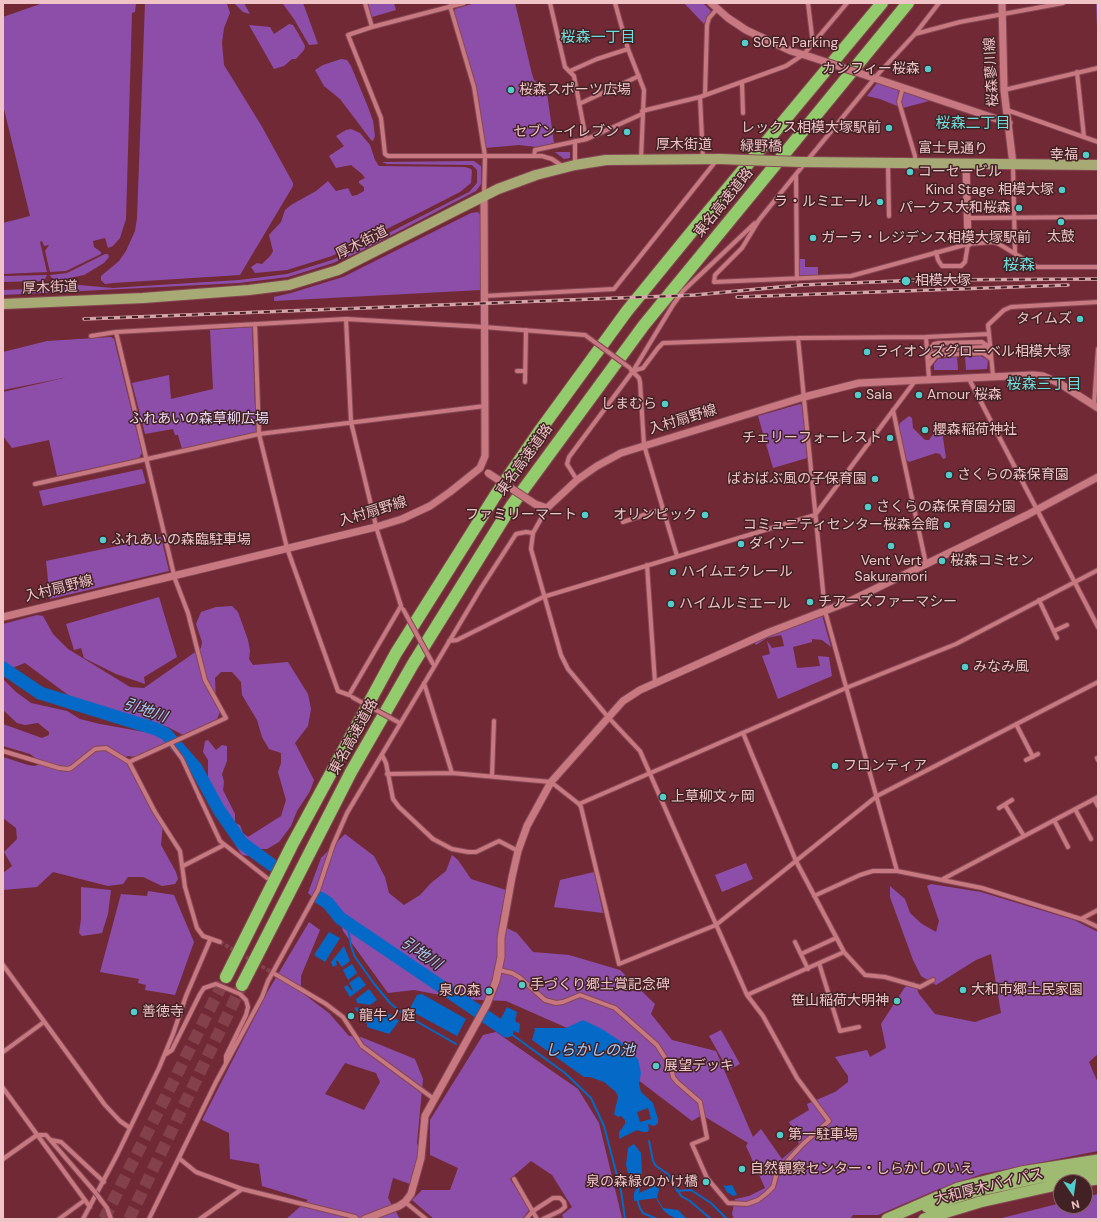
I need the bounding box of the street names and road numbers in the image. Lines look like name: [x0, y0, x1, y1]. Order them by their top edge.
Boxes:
street label: 桜森蓼川線: [982, 37, 1002, 107]
street label: 厚木街道: [656, 137, 712, 153]
street label: 緑野橋: [740, 138, 782, 156]
street label: 富士見通り: [918, 140, 988, 158]
street label: 東名高速道路: [691, 165, 757, 241]
street label: 厚木街道: [333, 223, 391, 263]
street label: 厚木街道: [22, 279, 78, 297]
street label: 入村扇野線: [647, 402, 719, 438]
street label: 東名高速道路: [494, 421, 556, 499]
street label: 入村扇野線: [337, 494, 409, 530]
street label: 入村扇野線: [23, 572, 95, 606]
street label: 東名高速道路: [326, 696, 382, 778]
street label: 大和厚木バイパス: [933, 1165, 1045, 1209]

